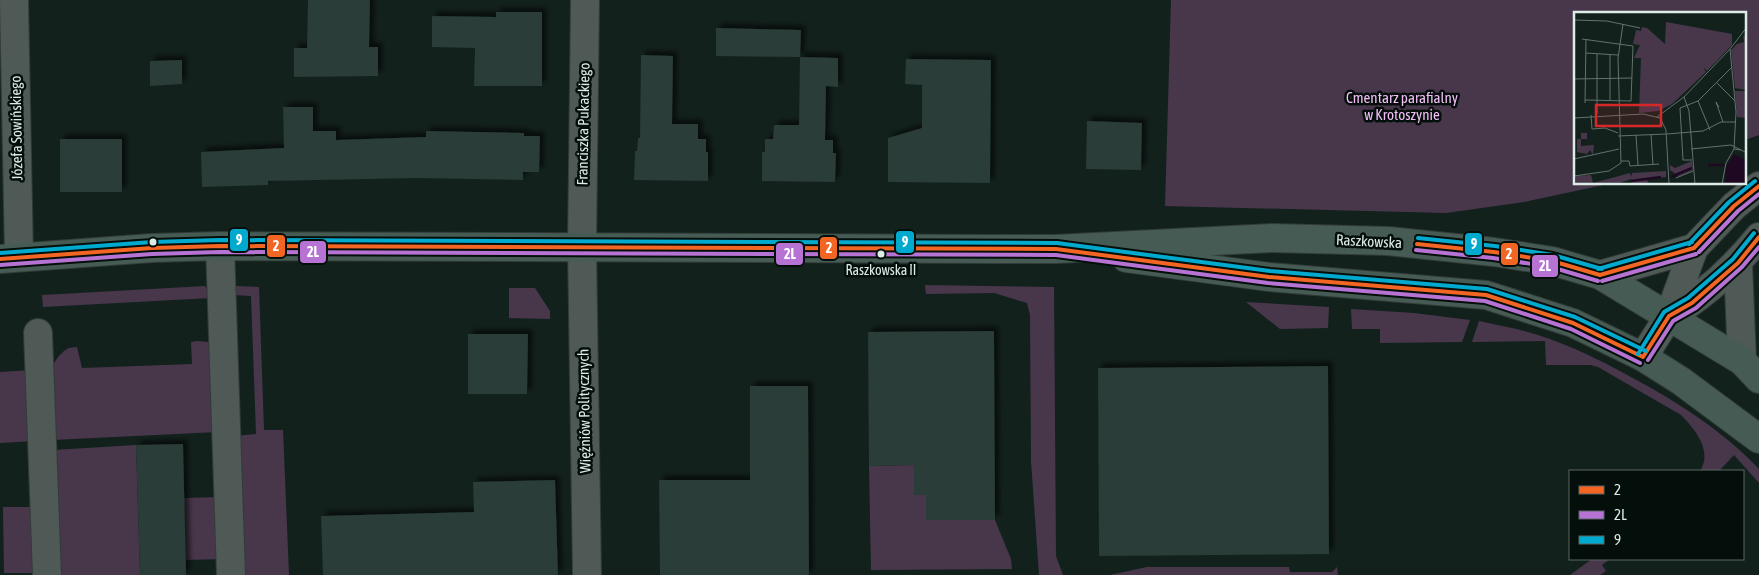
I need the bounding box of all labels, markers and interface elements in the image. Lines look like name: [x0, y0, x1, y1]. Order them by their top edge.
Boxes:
inset map: [1574, 12, 1746, 185]
street label: Franciszka Pukackiego: [573, 62, 593, 186]
street label: Józefa Sowińskiego: [7, 76, 25, 180]
park label: Cmentarz parafialny w Krotoszynie: [1346, 89, 1458, 123]
line badge: 9: [229, 228, 249, 252]
line badge: 9: [895, 230, 915, 254]
street label: Raszkowska: [1335, 231, 1403, 251]
text: 9: [236, 232, 243, 248]
line badge: 9: [1464, 232, 1483, 256]
line badge: 2: [266, 234, 286, 258]
text: 9: [902, 234, 909, 250]
line badge: 2: [819, 236, 838, 260]
text: 9: [1471, 236, 1478, 252]
unlabelled marker: [148, 237, 158, 247]
text: 2: [273, 238, 280, 254]
line badge: 2L: [299, 240, 327, 264]
text: 2: [826, 240, 833, 256]
line badge: 2L: [775, 242, 804, 266]
line badge: 2: [1500, 242, 1519, 266]
text: 2L: [307, 244, 320, 260]
text: 2L: [784, 246, 797, 262]
text: 2: [1506, 246, 1513, 262]
marker: Raszkowska II: [876, 249, 886, 259]
line badge: 2L: [1531, 254, 1559, 278]
text: 2L: [1539, 258, 1552, 274]
place label: Raszkowska II: [846, 262, 916, 278]
street label: Więźniów Politycznych: [574, 349, 594, 473]
legend: [1569, 470, 1744, 560]
text: 2: [1614, 481, 1621, 498]
text: 2L: [1614, 506, 1627, 523]
text: 9: [1614, 531, 1621, 548]

